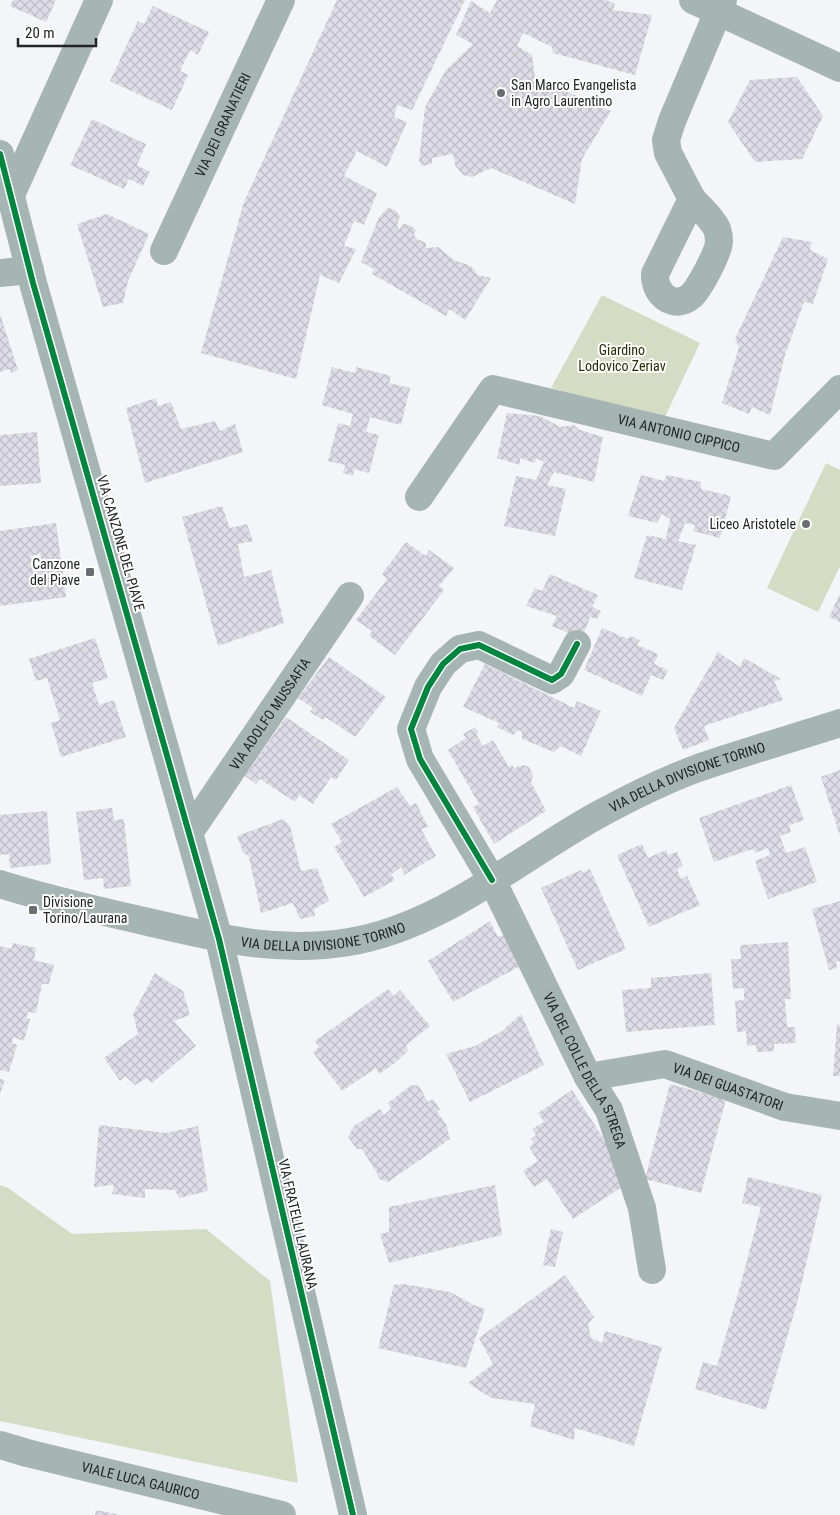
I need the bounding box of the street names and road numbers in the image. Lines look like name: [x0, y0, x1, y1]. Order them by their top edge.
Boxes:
street label: VIA DEI GRANATIERI: [192, 70, 254, 180]
street label: VIA ANTONIO CIPPICO: [616, 411, 742, 456]
street label: VIA CANZONE DEL PIAVE: [94, 473, 148, 613]
street label: VIA ADOLFO MUSSAFIA: [226, 655, 314, 773]
street label: VIA DELLA DIVISIONE TORINO: [607, 739, 767, 815]
street label: VIA DELLA DIVISIONE TORINO: [240, 919, 408, 954]
street label: VIA DEL COLLE DELLA STREGA: [540, 990, 629, 1151]
street label: VIA DEI GUASTATORI: [671, 1059, 785, 1114]
street label: VIA FRATELLI LAURANA: [275, 1157, 321, 1291]
street label: VIALE LUCA GAURICO: [80, 1459, 201, 1503]

